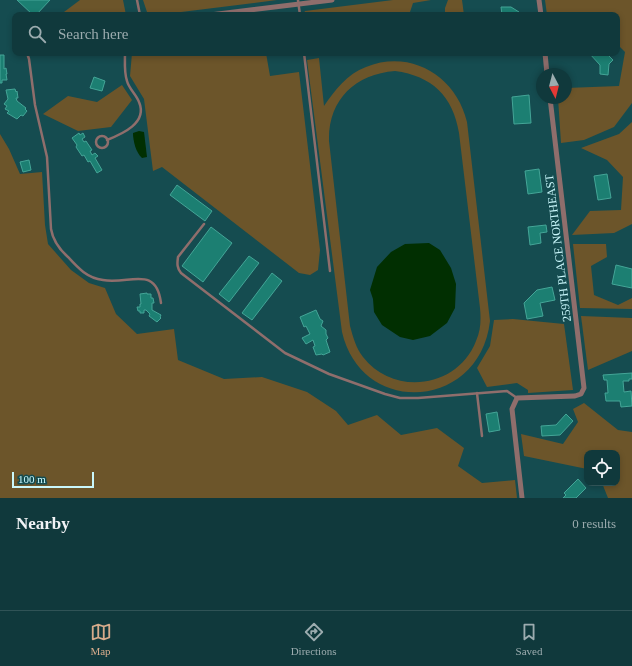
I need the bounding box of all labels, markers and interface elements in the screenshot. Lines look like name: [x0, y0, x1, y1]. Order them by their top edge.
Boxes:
search box: [12, 12, 620, 56]
icon: search: [26, 23, 48, 45]
text: Search here: [58, 26, 128, 42]
north arrow: [536, 68, 572, 104]
street label: 259TH PLACE NORTHEAST: [542, 173, 574, 323]
map controls: [584, 450, 620, 486]
button: locate: [584, 450, 620, 486]
scale bar: [12, 470, 94, 489]
text: 100 m: [18, 473, 46, 485]
text: Nearby: [16, 514, 70, 533]
text: 0 results: [572, 516, 616, 531]
tab: Map: [90, 621, 112, 657]
tab: Directions: [291, 621, 336, 657]
tab: Saved: [516, 621, 542, 657]

